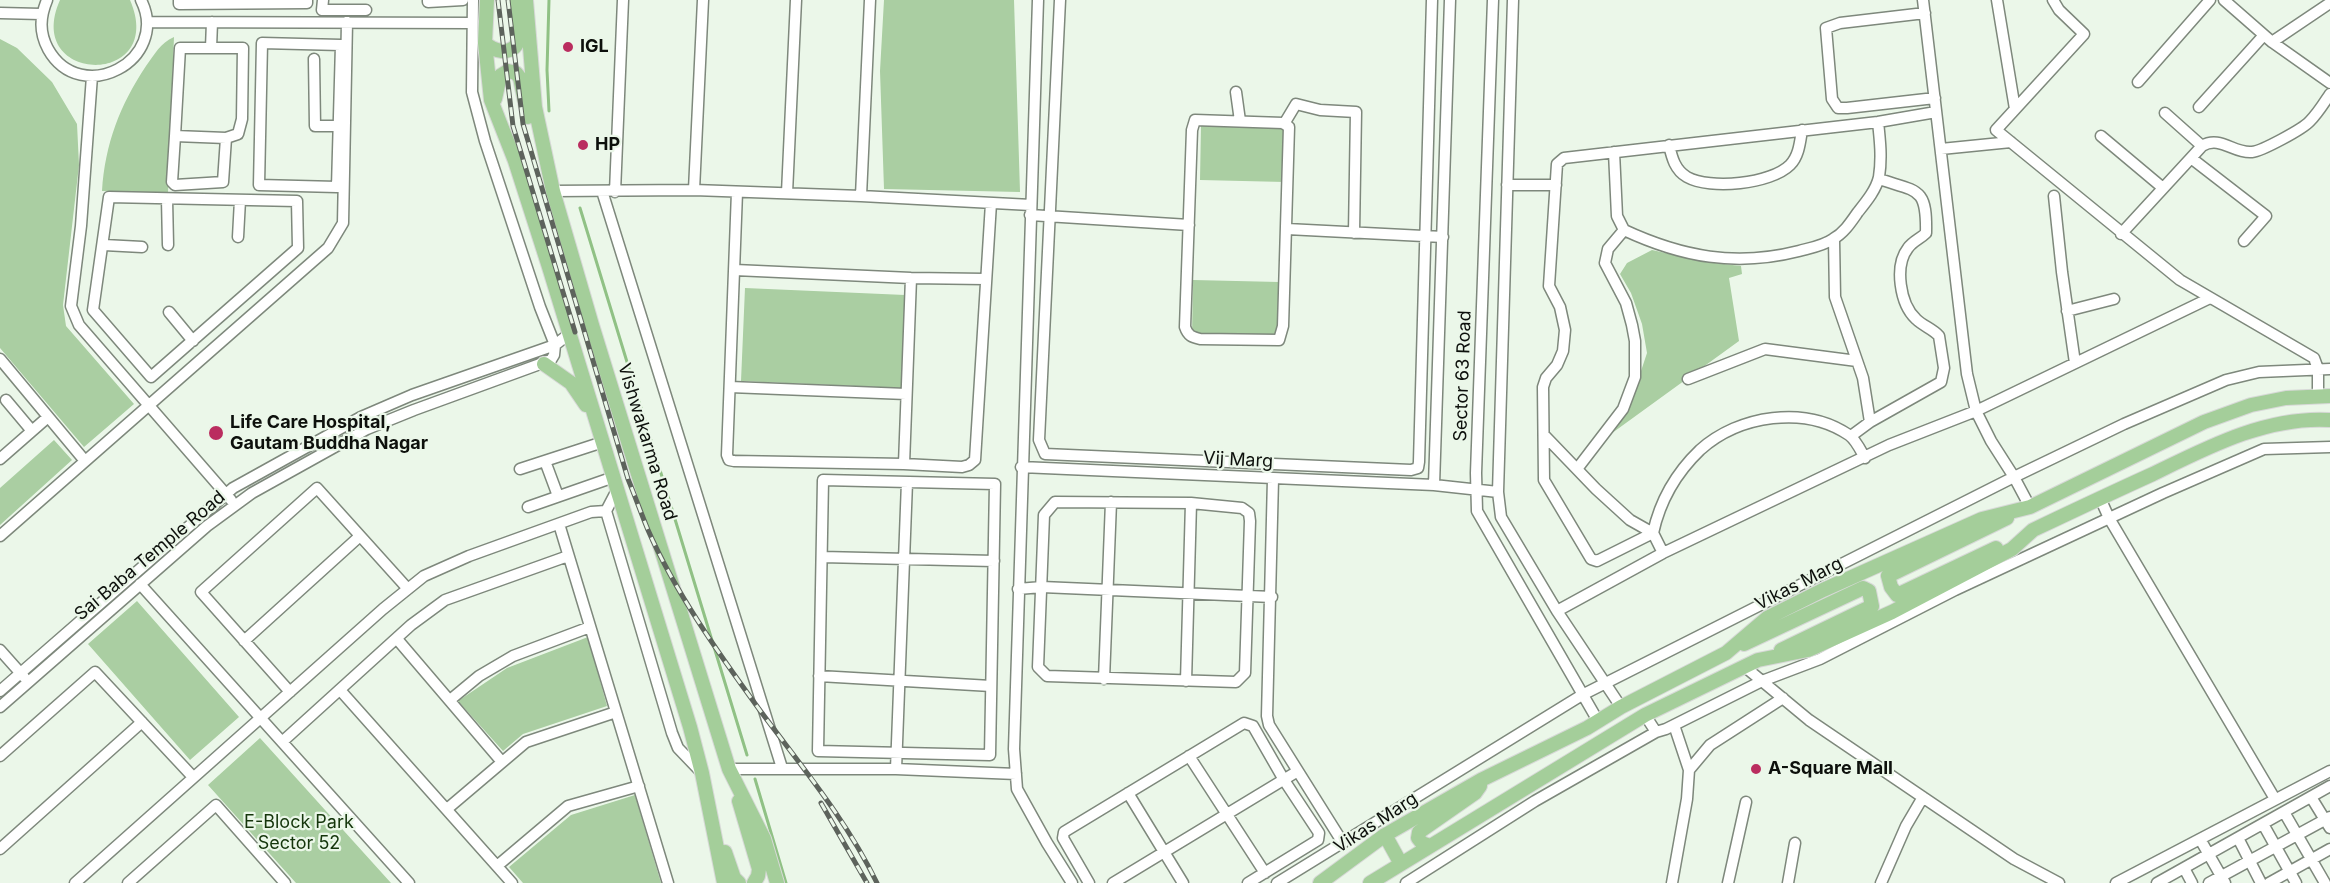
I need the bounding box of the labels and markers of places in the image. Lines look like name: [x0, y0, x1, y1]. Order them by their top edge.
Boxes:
place label: IGL: [580, 36, 609, 58]
marker: IGL: [561, 40, 575, 54]
place label: HP: [595, 134, 620, 156]
marker: HP: [576, 138, 590, 152]
place label: Life Care Hospital, Gautam Buddha Nagar: [230, 412, 428, 454]
marker: Life Care Hospital, Gautam Buddha Nagar: [207, 424, 225, 442]
place label: A-Square Mall: [1768, 758, 1893, 780]
marker: A-Square Mall: [1749, 762, 1763, 776]

